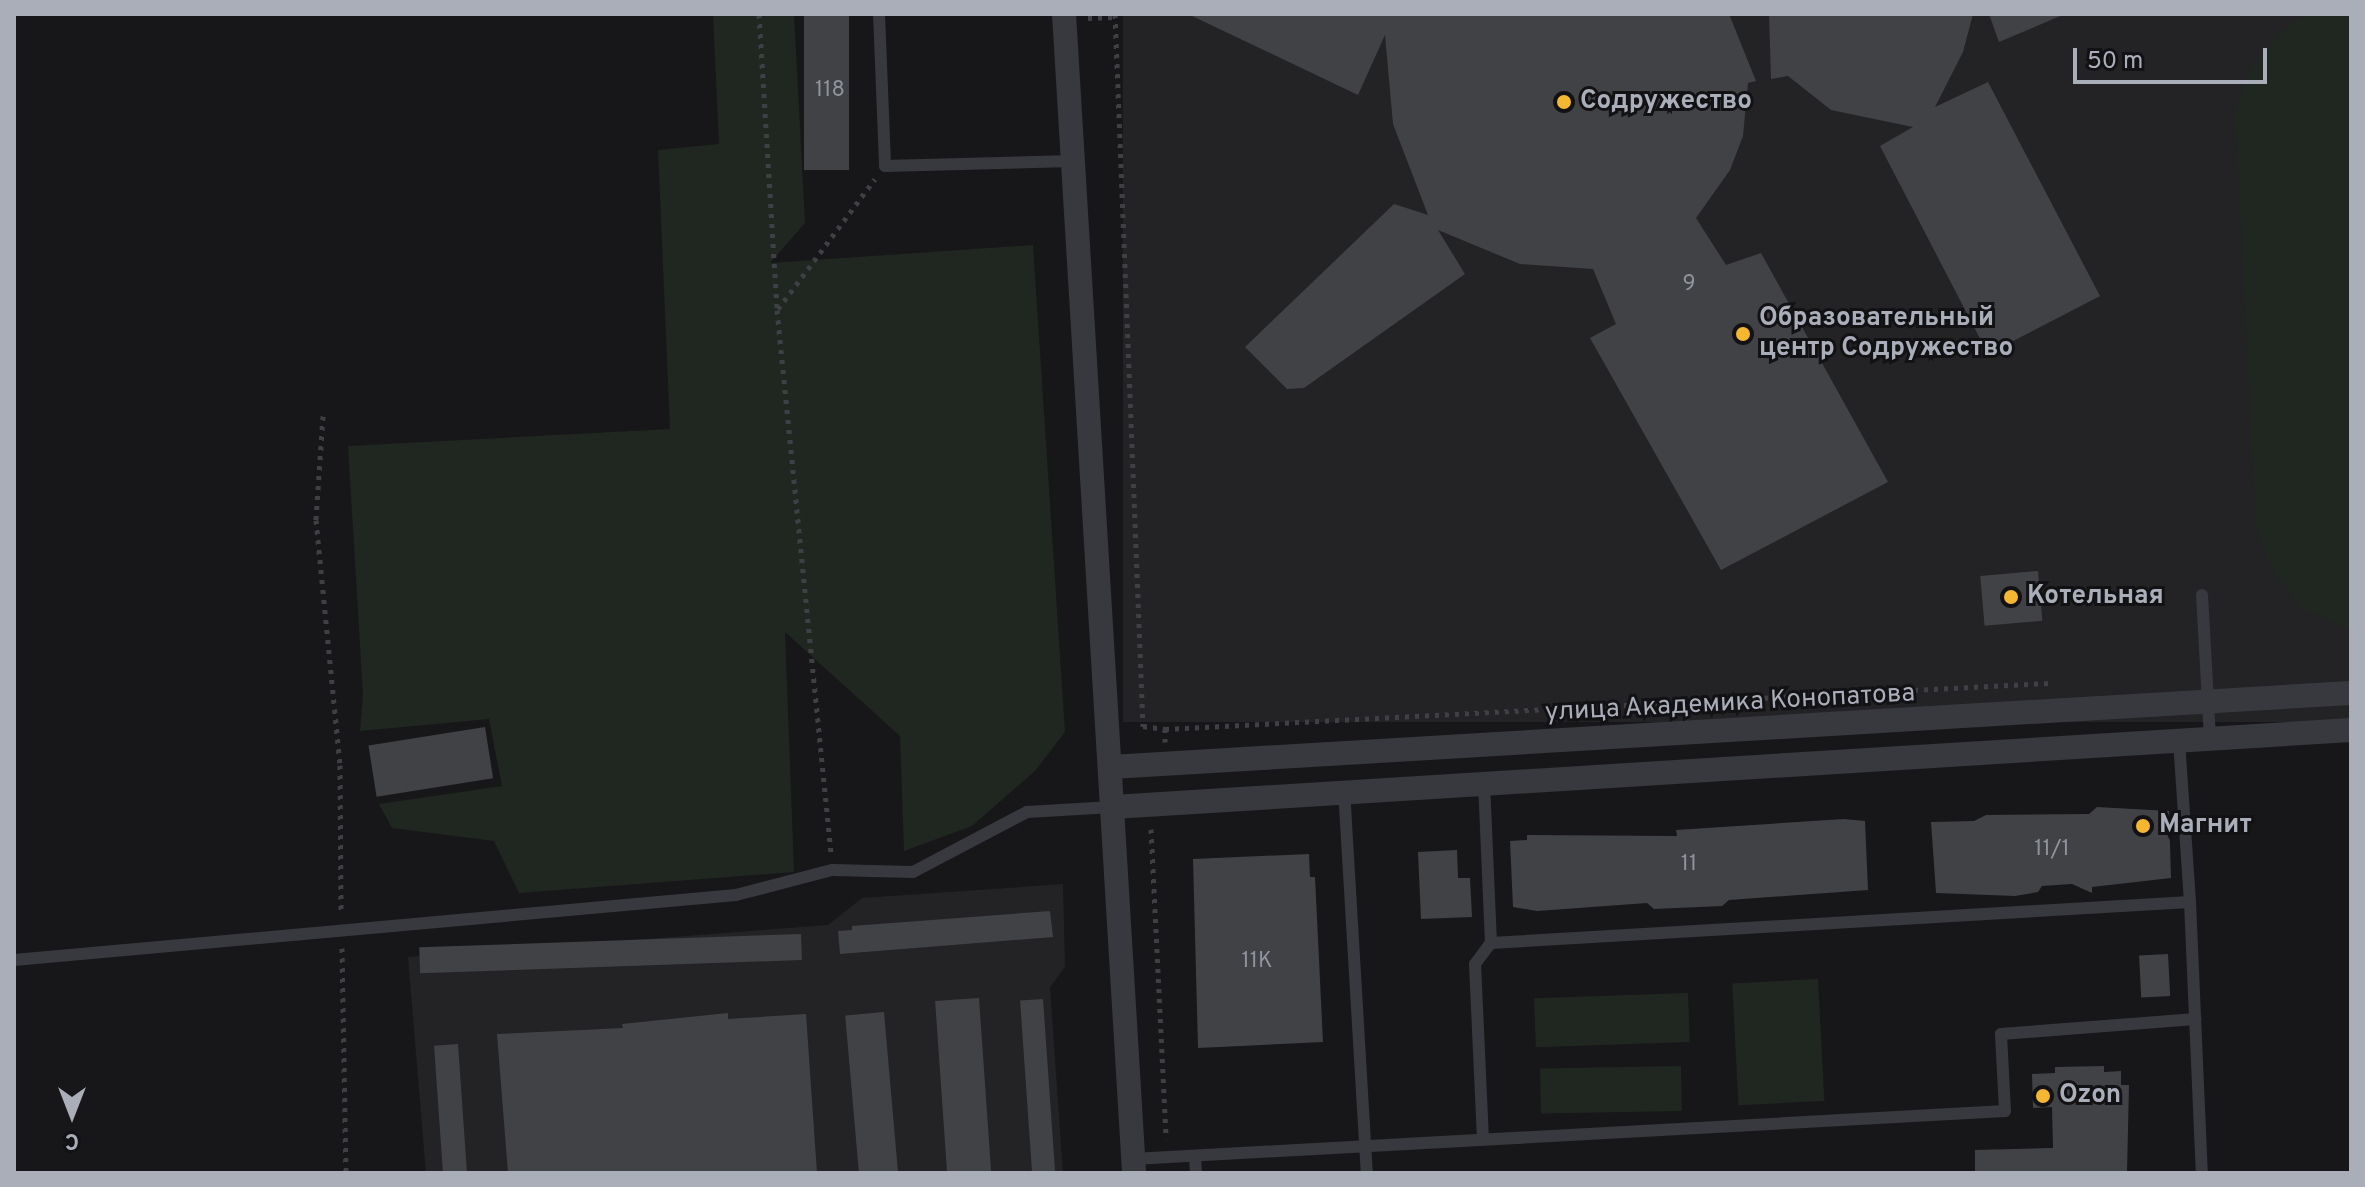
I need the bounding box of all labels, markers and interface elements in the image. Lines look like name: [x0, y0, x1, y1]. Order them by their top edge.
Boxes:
scale bar: [2077, 32, 2271, 82]
text: 50 m: [2087, 47, 2143, 77]
house number: 118: [815, 78, 845, 104]
place label: Содружество: [1580, 86, 1752, 118]
marker: Содружество: [1555, 93, 1573, 111]
house number: 9: [1682, 272, 1696, 298]
place label: Образовательный центр Содружество: [1759, 303, 2013, 364]
marker: Образовательный центр Содружество: [1734, 325, 1752, 343]
place label: Котельная: [2027, 581, 2164, 613]
marker: Котельная: [2002, 588, 2020, 606]
street label: улица Академика Конопатова: [1544, 679, 1916, 729]
place label: Магнит: [2159, 810, 2252, 842]
marker: Магнит: [2134, 817, 2152, 835]
house number: 11/1: [2034, 837, 2070, 863]
house number: 11: [1681, 852, 1697, 878]
house number: 11К: [1242, 949, 1272, 975]
north arrow: [32, 1075, 112, 1155]
place label: Ozon: [2059, 1080, 2121, 1112]
marker: Ozon: [2034, 1087, 2052, 1105]
text: С: [65, 1126, 79, 1153]

